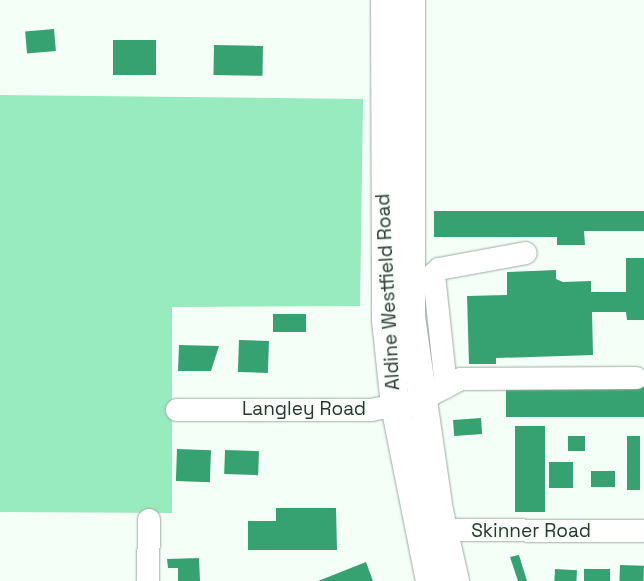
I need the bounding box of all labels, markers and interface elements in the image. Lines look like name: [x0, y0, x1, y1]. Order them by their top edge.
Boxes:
street label: Aldine Westfield Road: [371, 193, 405, 391]
street label: Langley Road: [242, 398, 366, 420]
street label: Skinner Road: [471, 520, 591, 542]

